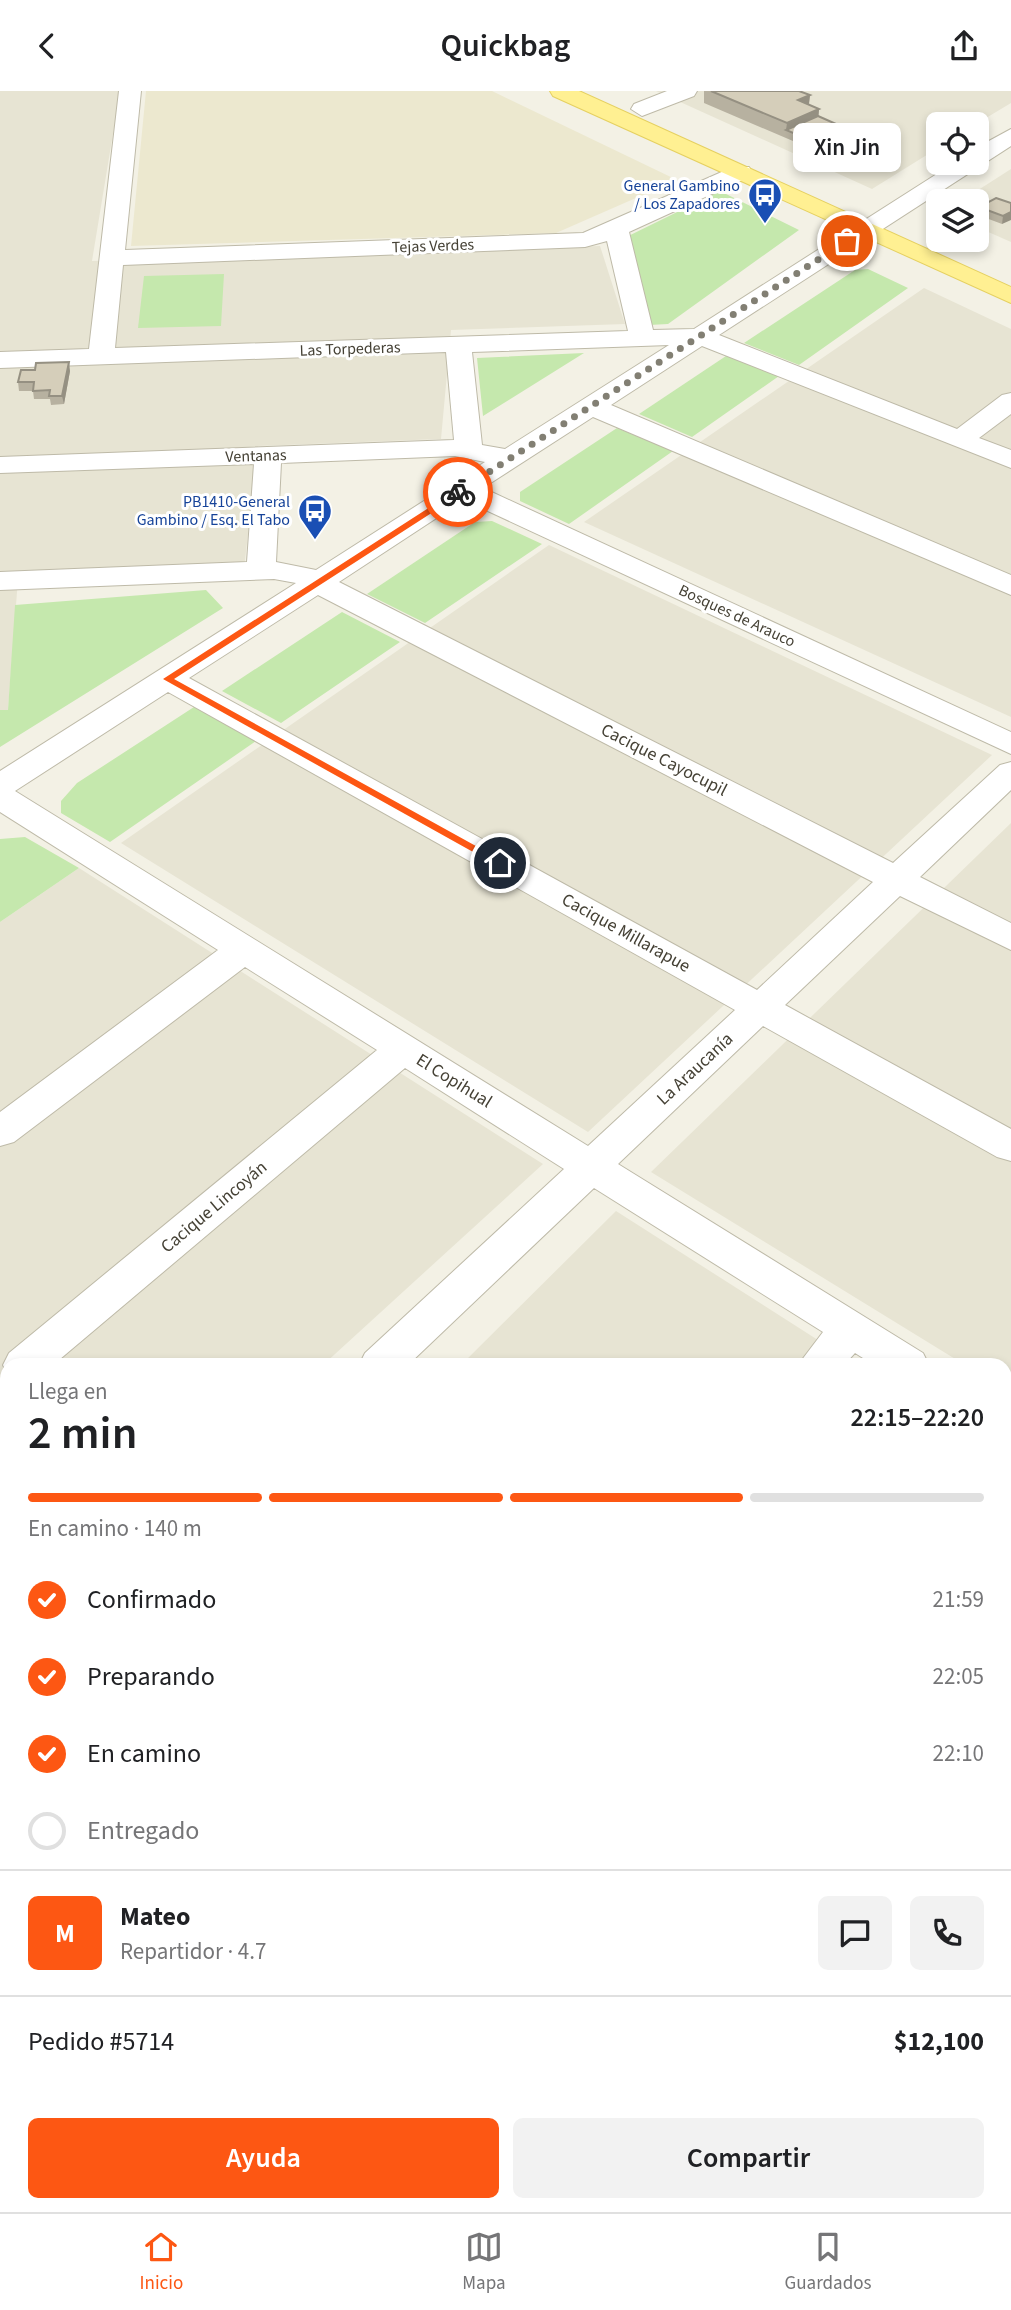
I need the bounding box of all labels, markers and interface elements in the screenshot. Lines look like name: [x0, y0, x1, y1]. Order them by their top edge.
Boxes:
text: Quickbag: [440, 23, 571, 69]
icon: back: [28, 27, 66, 65]
icon: share: [945, 27, 983, 65]
map controls: [926, 112, 989, 252]
button: locate: [926, 112, 989, 175]
callout: Xin Jin: [793, 122, 901, 171]
text: Xin Jin: [814, 131, 880, 164]
place label: General Gambino / Los Zapadores: [624, 175, 740, 215]
bus stop icon: General Gambino / Los Zapadores: [746, 176, 784, 225]
button: layers: [926, 189, 989, 252]
pin: [817, 211, 877, 271]
icon: bag: [828, 222, 866, 260]
street label: Tejas Verdes: [392, 234, 475, 258]
street label: Las Torpederas: [299, 336, 401, 362]
street label: Ventanas: [225, 444, 287, 468]
courier: [423, 457, 493, 527]
icon: bike: [439, 473, 477, 511]
place label: PB1410-General Gambino / Esq. El Tabo: [137, 491, 290, 531]
bus stop icon: PB1410-General Gambino / Esq. El Tabo: [296, 492, 334, 541]
street label: Bosques de Arauco: [675, 579, 799, 653]
street label: Cacique Cayocupil: [597, 717, 731, 803]
pin: [470, 833, 530, 893]
icon: home: [481, 844, 519, 882]
street label: Cacique Millarapue: [557, 887, 695, 979]
street label: La Araucanía: [651, 1027, 739, 1111]
street label: El Copihual: [411, 1048, 497, 1114]
street label: Cacique Lincoyán: [155, 1155, 273, 1259]
text: Llega en: [28, 1375, 108, 1408]
text: 22:15–22:20: [851, 1399, 984, 1436]
text: 2 min: [28, 1401, 137, 1466]
text: En camino · 140 m: [28, 1512, 202, 1545]
icon: check: [28, 1581, 66, 1619]
text: Confirmado: [87, 1581, 216, 1618]
text: 21:59: [933, 1583, 984, 1616]
icon: check: [28, 1658, 66, 1696]
text: Preparando: [87, 1658, 215, 1695]
text: 22:05: [933, 1660, 984, 1693]
icon: check: [28, 1735, 66, 1773]
text: En camino: [87, 1735, 201, 1772]
text: 22:10: [933, 1737, 984, 1770]
text: Entregado: [87, 1812, 199, 1849]
button: chat: [818, 1896, 892, 1970]
button: phone: [910, 1896, 984, 1970]
text: Mateo: [120, 1898, 190, 1935]
text: M: [55, 1915, 75, 1952]
text: Repartidor · 4.7: [120, 1935, 266, 1968]
text: Pedido #5714: [28, 2023, 174, 2060]
text: $12,100: [894, 2023, 984, 2060]
button: Ayuda: [28, 2118, 499, 2198]
button: Compartir: [513, 2118, 984, 2198]
tab: Inicio: [140, 2228, 183, 2297]
tab: Mapa: [462, 2228, 506, 2297]
tab: Guardados: [785, 2228, 871, 2297]

